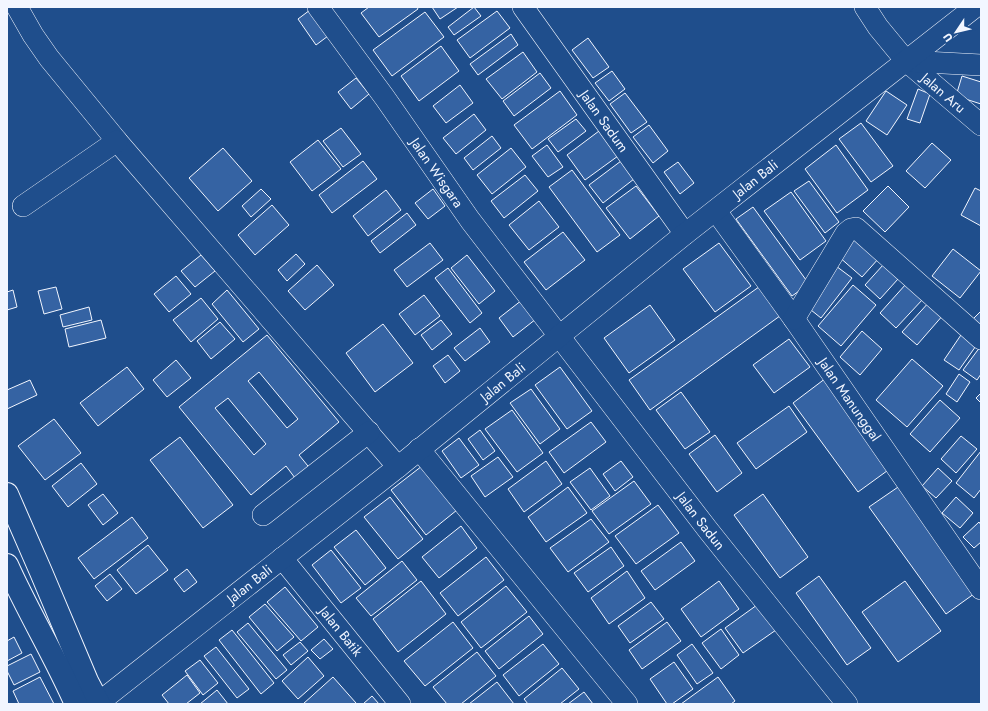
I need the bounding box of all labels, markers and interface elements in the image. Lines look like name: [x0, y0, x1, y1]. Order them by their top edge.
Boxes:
north arrow: [936, 12, 976, 52]
text: U: [939, 30, 957, 45]
street label: Jalan Aru: [915, 67, 970, 118]
street label: Jalan Sadum: [574, 84, 633, 156]
street label: Jalan Wisgara: [404, 132, 468, 212]
street label: Jalan Bali: [727, 155, 782, 204]
street label: Jalan Manunggal: [812, 352, 886, 445]
street label: Jalan Bali: [474, 357, 530, 408]
street label: Jalan Sadun: [671, 486, 730, 554]
street label: Jalan Bali: [221, 560, 276, 609]
street label: Jalan Batik: [313, 600, 368, 661]

